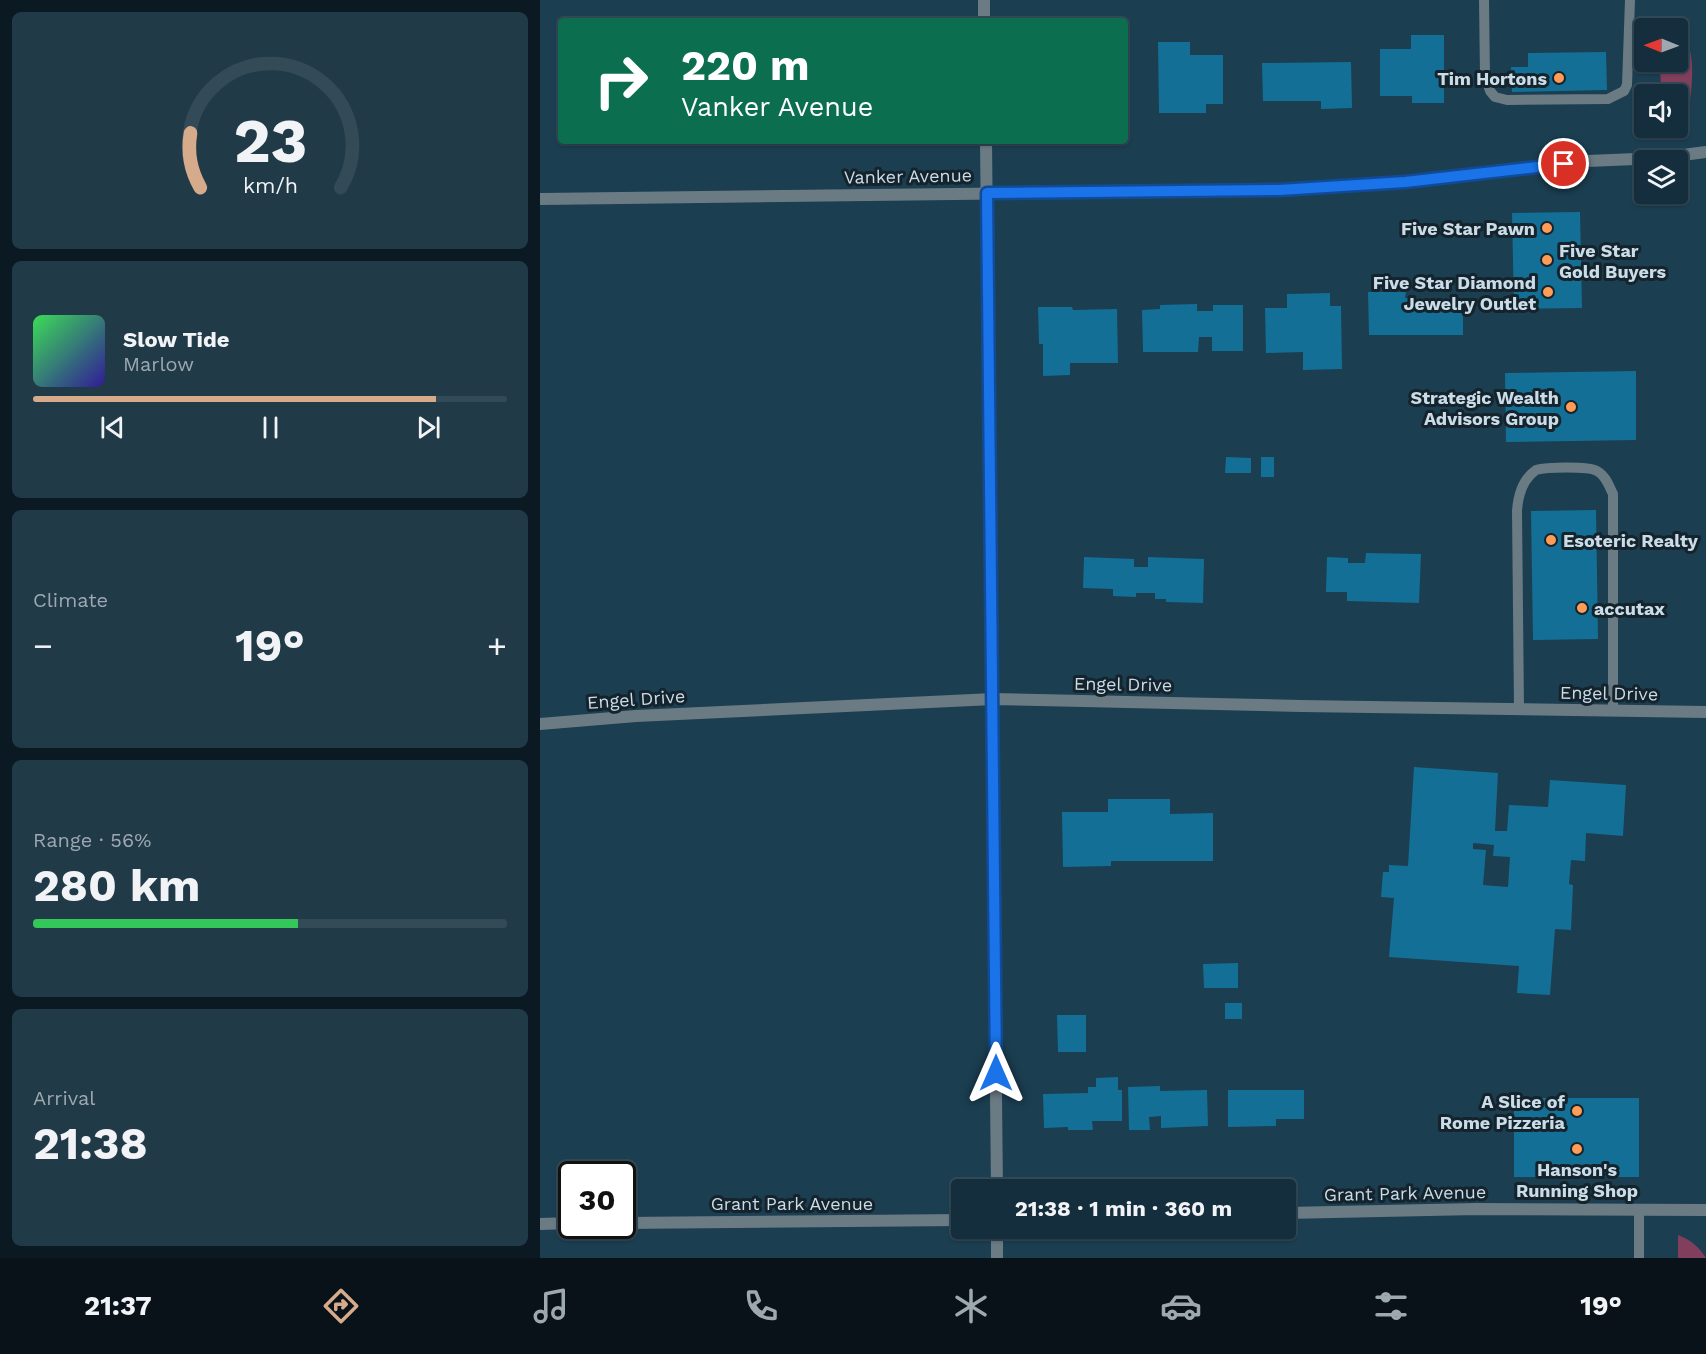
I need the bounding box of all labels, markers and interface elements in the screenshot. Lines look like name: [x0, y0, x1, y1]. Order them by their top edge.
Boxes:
north arrow: [1634, 18, 1688, 72]
map controls: [1634, 18, 1688, 204]
text: 220 m: [681, 41, 810, 90]
icon: right: [582, 42, 660, 120]
place label: Tim Hortons: [1437, 68, 1547, 89]
marker: Tim Hortons: [1552, 71, 1566, 85]
button: sound: [1634, 84, 1688, 138]
text: Vanker Avenue: [681, 91, 873, 123]
text: 23: [233, 104, 307, 177]
pin: [1538, 138, 1589, 189]
icon: arrive: [1547, 147, 1580, 180]
button: layers: [1634, 150, 1688, 204]
street label: Vanker Avenue: [844, 164, 972, 188]
text: km/h: [242, 173, 298, 198]
place label: Five Star Pawn: [1401, 218, 1535, 239]
marker: Five Star Pawn: [1540, 221, 1554, 235]
place label: Five Star Gold Buyers: [1559, 240, 1667, 282]
marker: Five Star Gold Buyers: [1540, 253, 1554, 267]
place label: Five Star Diamond Jewelry Outlet: [1373, 272, 1536, 314]
marker: Five Star Diamond Jewelry Outlet: [1541, 285, 1555, 299]
text: Slow Tide: [123, 327, 230, 352]
text: Marlow: [123, 352, 194, 376]
place label: Strategic Wealth Advisors Group: [1411, 387, 1559, 429]
marker: Strategic Wealth Advisors Group: [1564, 400, 1578, 414]
icon: previous: [96, 411, 129, 444]
icon: pause: [254, 411, 287, 444]
icon: next: [412, 411, 445, 444]
place label: Esoteric Realty: [1563, 530, 1699, 551]
marker: Esoteric Realty: [1544, 533, 1558, 547]
text: Climate: [33, 588, 108, 612]
place label: accutax: [1594, 598, 1665, 619]
marker: accutax: [1575, 601, 1589, 615]
text: 19°: [235, 619, 305, 672]
text: −: [33, 626, 53, 665]
text: +: [487, 626, 507, 665]
street label: Engel Drive: [1074, 673, 1172, 695]
street label: Engel Drive: [1560, 682, 1658, 704]
street label: Engel Drive: [586, 685, 686, 713]
text: Range · 56%: [33, 828, 151, 852]
text: 280 km: [33, 859, 200, 912]
position arrow: [964, 1041, 1028, 1105]
text: Arrival: [33, 1086, 95, 1110]
place label: A Slice of Rome Pizzeria: [1440, 1091, 1566, 1133]
marker: A Slice of Rome Pizzeria: [1570, 1104, 1584, 1118]
text: 21:38: [33, 1117, 148, 1170]
marker: Hanson's Running Shop: [1570, 1142, 1584, 1156]
place label: Hanson's Running Shop: [1516, 1159, 1638, 1201]
speed limit sign: 30: [558, 1161, 636, 1239]
street label: Grant Park Avenue: [1324, 1181, 1486, 1205]
street label: Grant Park Avenue: [711, 1193, 873, 1214]
text: 21:38 · 1 min · 360 m: [1015, 1196, 1232, 1221]
icon: directions: [320, 1285, 362, 1327]
icon: music: [530, 1285, 572, 1327]
icon: phone: [740, 1285, 782, 1327]
icon: climate: [950, 1285, 992, 1327]
icon: car: [1160, 1285, 1202, 1327]
icon: filters: [1370, 1285, 1412, 1327]
text: 21:37: [84, 1290, 152, 1322]
text: 19°: [1580, 1290, 1622, 1322]

